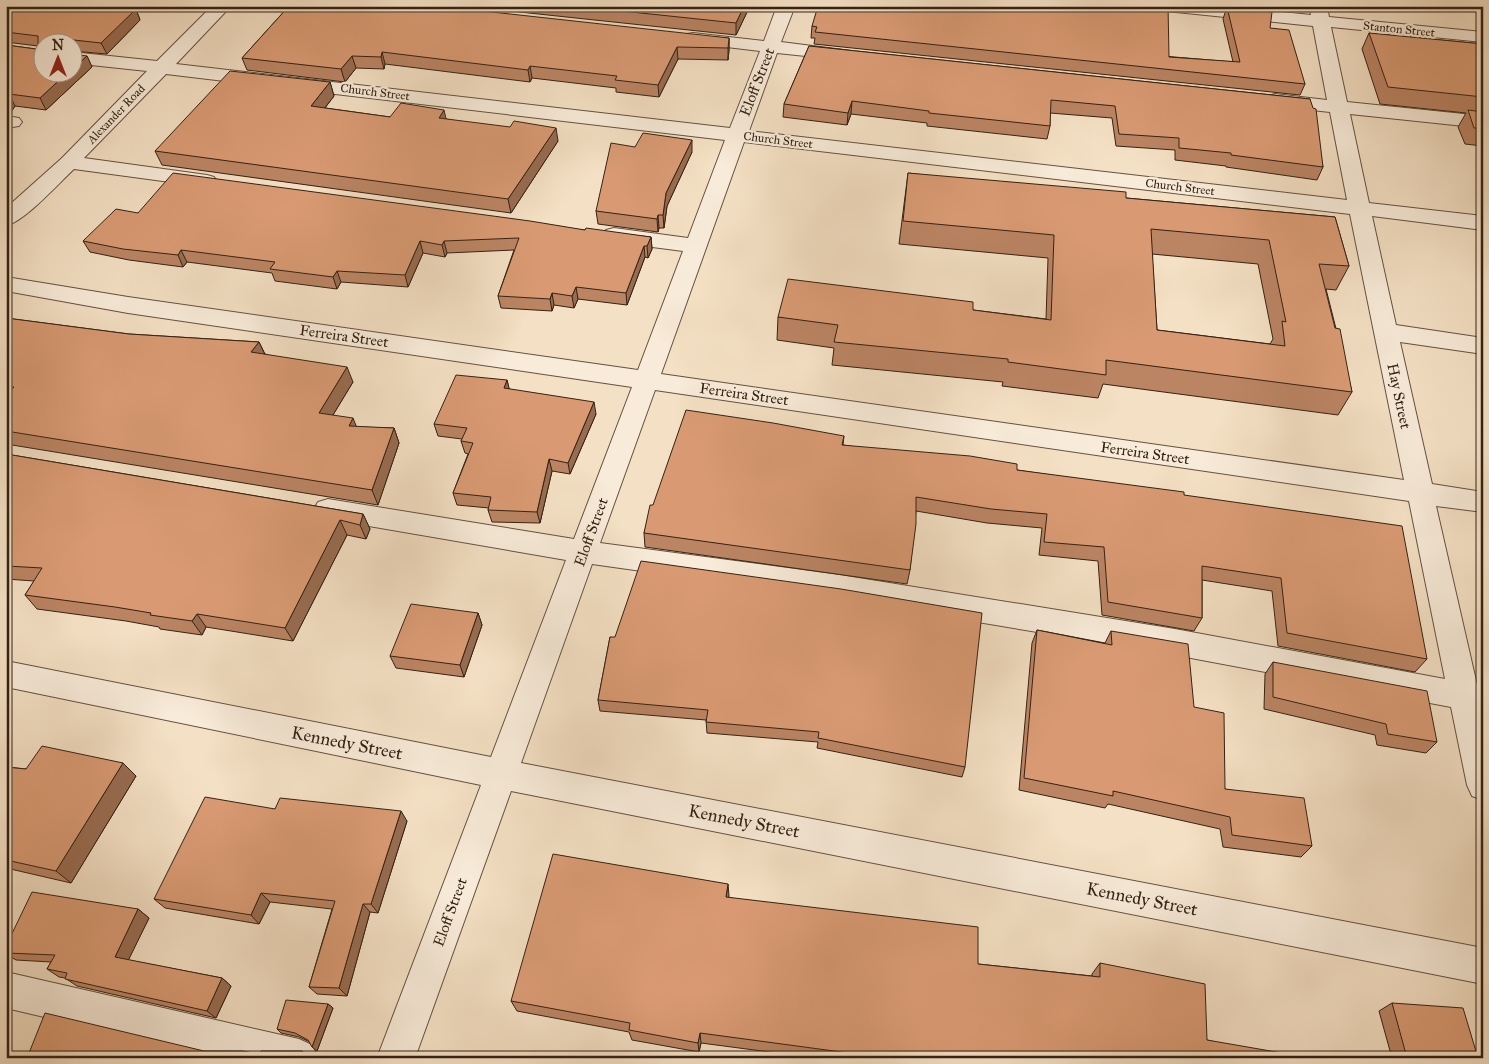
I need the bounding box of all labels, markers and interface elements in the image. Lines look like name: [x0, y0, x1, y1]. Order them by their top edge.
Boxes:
street label: Stanton Street: [1362, 18, 1436, 40]
north arrow: [32, 32, 82, 82]
text: N: [52, 37, 64, 54]
street label: Eloff Street: [736, 45, 779, 119]
street label: Church Street: [340, 81, 411, 103]
street label: Alexander Road: [84, 82, 148, 147]
street label: Church Street: [743, 129, 814, 151]
street label: Church Street: [1145, 176, 1216, 198]
street label: Ferreira Street: [298, 321, 390, 351]
street label: Hay Street: [1383, 362, 1415, 431]
street label: Ferreira Street: [698, 379, 790, 409]
street label: Ferreira Street: [1099, 438, 1191, 468]
street label: Eloff Street: [570, 495, 612, 569]
street label: Kennedy Street: [289, 721, 405, 765]
street label: Kennedy Street: [686, 799, 802, 843]
street label: Eloff Street: [429, 875, 471, 949]
street label: Kennedy Street: [1084, 877, 1200, 921]

